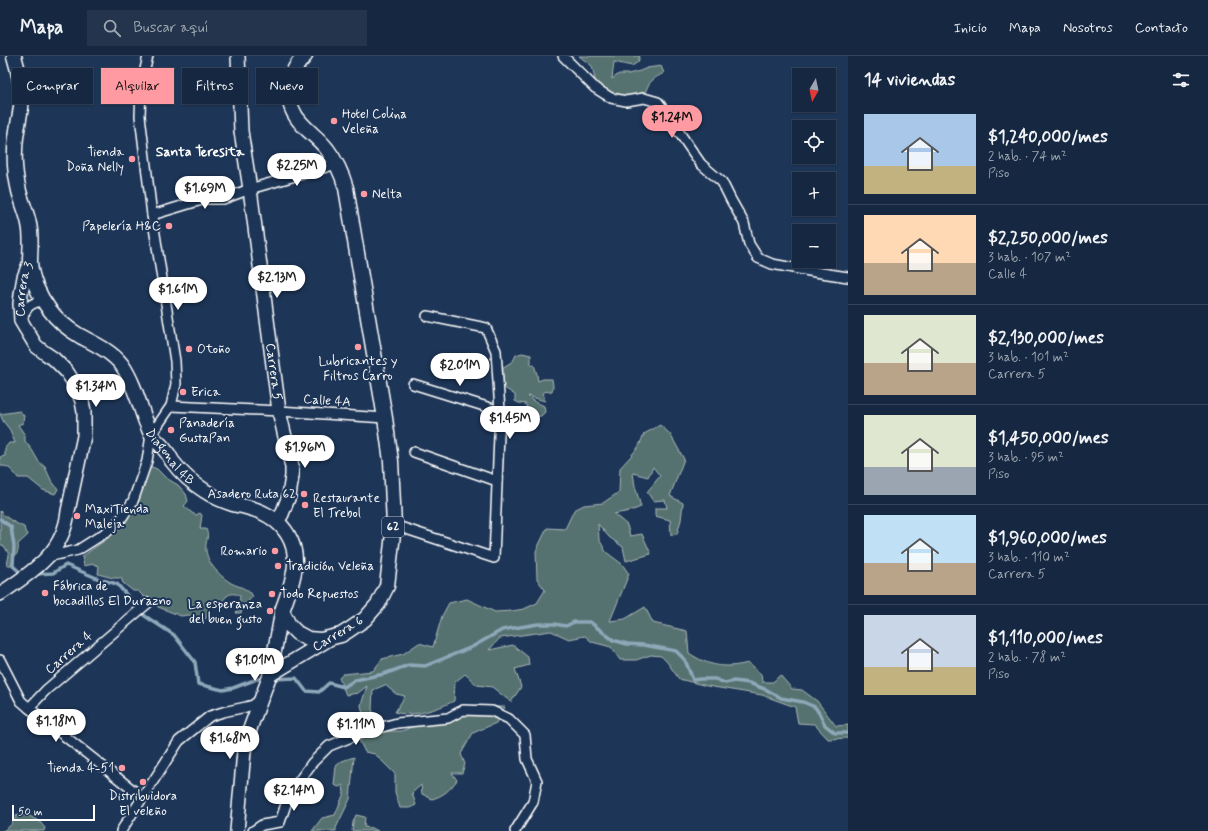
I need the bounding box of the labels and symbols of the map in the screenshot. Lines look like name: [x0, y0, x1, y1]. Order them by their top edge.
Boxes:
north arrow: [792, 68, 836, 112]
pin: $1.24M: [639, 105, 705, 139]
place label: Hotel Colina Veleña: [342, 106, 407, 138]
marker: Hotel Colina Veleña: [329, 116, 339, 126]
district label: Santa Teresita: [156, 143, 245, 161]
place label: Tienda Doña Nelly: [66, 144, 124, 176]
pin: $2.25M: [264, 153, 330, 187]
marker: Tienda Doña Nelly: [127, 154, 137, 164]
pin: $1.69M: [172, 176, 238, 210]
place label: Nelta: [372, 186, 402, 203]
marker: Nelta: [359, 189, 369, 199]
place label: Papelería H&C: [82, 218, 161, 235]
marker: Papelería H&C: [164, 221, 174, 231]
street label: Carrera 3: [11, 259, 38, 317]
pin: $2.13M: [244, 265, 310, 299]
pin: $1.61M: [145, 277, 211, 311]
place label: Otoño: [197, 341, 231, 358]
street label: Carrera 5: [262, 342, 286, 402]
marker: Lubricantes y Filtros Carro: [353, 342, 363, 352]
marker: Otoño: [184, 344, 194, 354]
place label: Lubricantes y Filtros Carro: [319, 353, 398, 385]
pin: $2.01M: [427, 353, 493, 387]
pin: $1.34M: [63, 374, 129, 408]
place label: Erica: [191, 384, 221, 401]
marker: Erica: [178, 387, 188, 397]
street label: Calle 4A: [303, 391, 351, 411]
pin: $1.45M: [477, 406, 543, 440]
place label: Panadería GustaPan: [179, 415, 235, 447]
marker: Panadería GustaPan: [166, 425, 176, 435]
street label: Diagonal 4B: [141, 426, 198, 489]
pin: $1.96M: [272, 435, 338, 469]
place label: Asadero Ruta 62: [207, 486, 296, 503]
marker: Asadero Ruta 62: [299, 489, 309, 499]
place label: Restaurante El Trebol: [313, 490, 380, 522]
marker: Restaurante El Trebol: [300, 500, 310, 510]
place label: MaxiTienda Maleja: [85, 501, 149, 533]
marker: MaxiTienda Maleja: [72, 511, 82, 521]
road number: 62: [382, 517, 404, 537]
place label: Romario: [220, 543, 267, 560]
marker: Romario: [270, 546, 280, 556]
place label: Tradición Veleña: [286, 558, 374, 575]
marker: Tradición Veleña: [273, 561, 283, 571]
place label: Fábrica de bocadillos El Durazno: [53, 578, 171, 610]
place label: Todo Repuestos: [280, 586, 359, 603]
marker: Fábrica de bocadillos El Durazno: [40, 588, 50, 598]
marker: Todo Repuestos: [267, 589, 277, 599]
place label: La esperanza del buen gusto: [188, 596, 262, 630]
marker: La esperanza del buen gusto: [265, 606, 275, 616]
street label: Carrera 6: [309, 612, 367, 656]
street label: Carrera 4: [42, 628, 96, 678]
pin: $1.01M: [222, 648, 288, 682]
pin: $1.18M: [23, 709, 89, 743]
pin: $1.11M: [323, 712, 389, 746]
pin: $1.68M: [197, 726, 263, 760]
place label: Tienda 4-51: [47, 760, 114, 777]
marker: Tienda 4-51: [117, 763, 127, 773]
marker: Distribuidora El veleño: [138, 777, 148, 787]
pin: $2.14M: [261, 778, 327, 812]
place label: Distribuidora El veleño: [109, 788, 177, 820]
scale bar: [12, 803, 95, 822]

